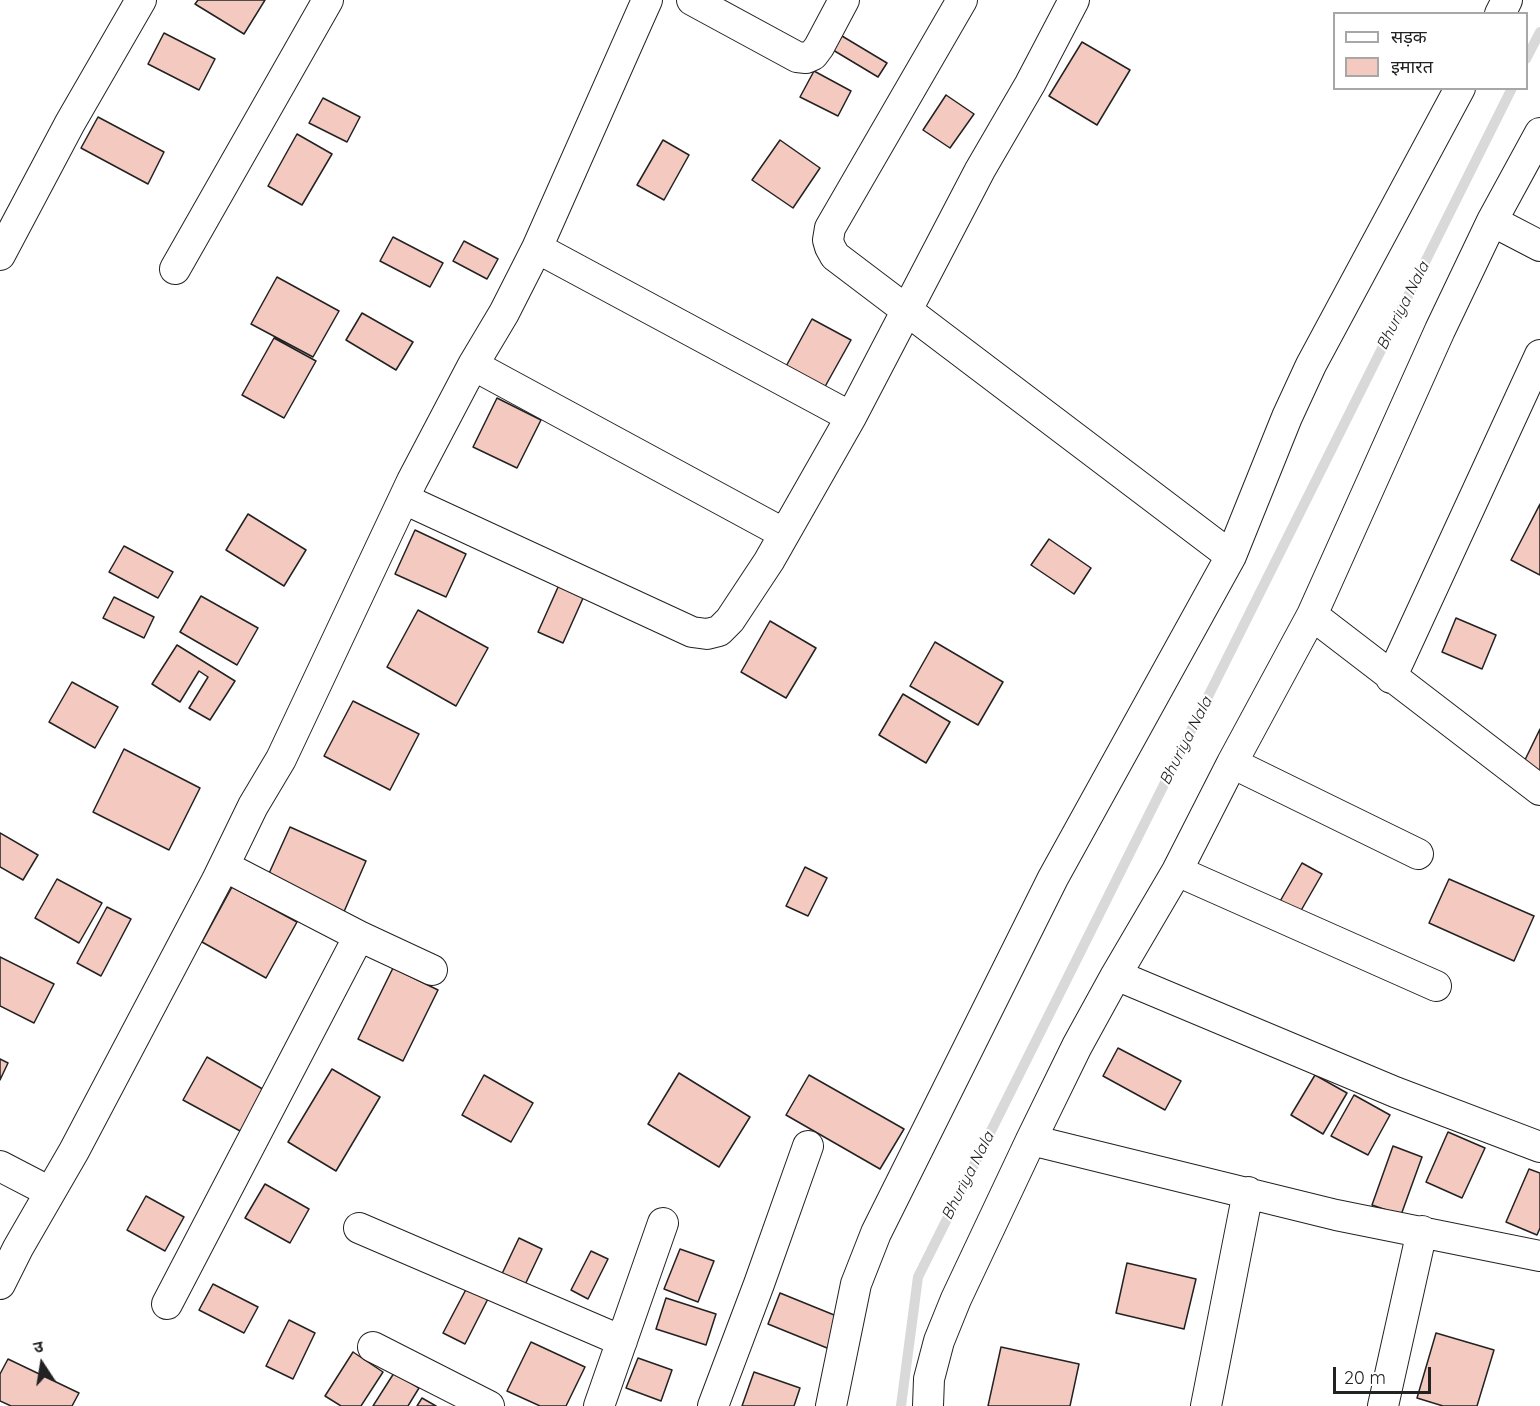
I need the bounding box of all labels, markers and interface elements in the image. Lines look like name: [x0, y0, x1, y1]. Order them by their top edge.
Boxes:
legend: [1333, 12, 1528, 90]
text: सड़क: [1391, 25, 1427, 48]
text: इमारत: [1391, 55, 1433, 78]
water label: Bhuriya Nala: [1373, 259, 1433, 353]
water label: Bhuriya Nala: [1156, 694, 1216, 788]
water label: Bhuriya Nala: [938, 1129, 998, 1223]
north arrow: [12, 1334, 72, 1394]
text: उ: [32, 1336, 45, 1357]
scale bar: [1336, 1355, 1434, 1393]
text: 20 m: [1344, 1366, 1386, 1389]

